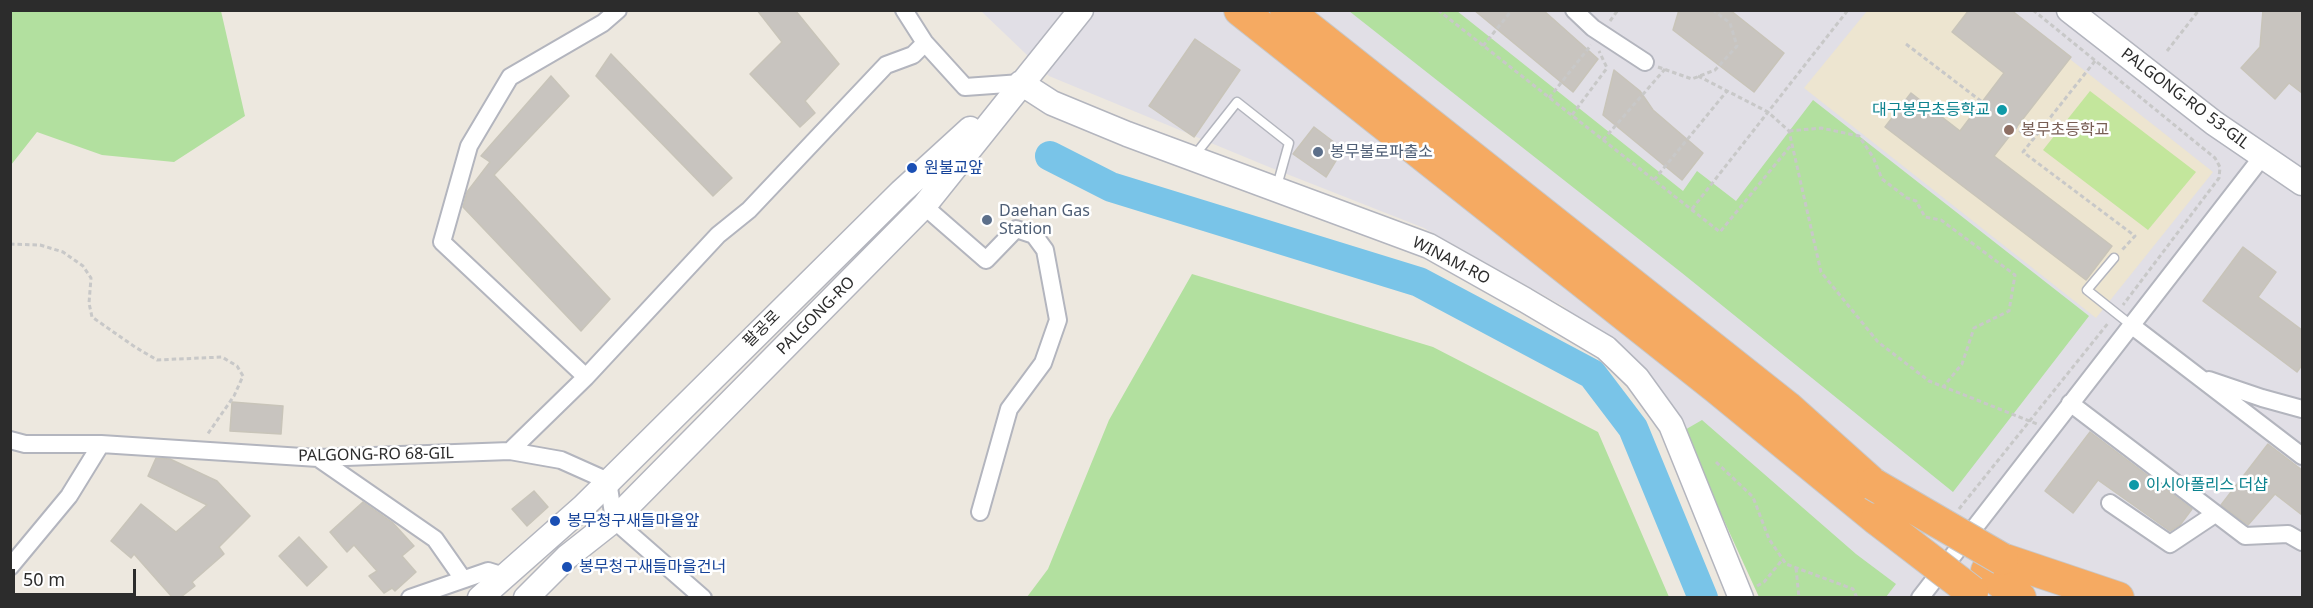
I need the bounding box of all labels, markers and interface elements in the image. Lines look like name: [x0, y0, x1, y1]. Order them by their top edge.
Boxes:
street label: PALGONG-RO 53-GIL: [2117, 44, 2253, 154]
place label: 대구봉무초등학교: [1872, 100, 1990, 120]
marker: 대구봉무초등학교: [1995, 103, 2009, 117]
place label: 봉무초등학교: [2021, 120, 2109, 140]
marker: 봉무초등학교: [2002, 123, 2016, 137]
place label: 봉무불로파출소: [1330, 142, 1433, 162]
marker: 봉무불로파출소: [1311, 145, 1325, 159]
place label: 원불교앞: [924, 158, 983, 178]
marker: 원불교앞: [905, 161, 919, 175]
place label: Daehan Gas Station: [999, 201, 1090, 239]
marker: Daehan Gas Station: [980, 213, 994, 227]
street label: WINAM-RO: [1409, 233, 1493, 289]
street label: PALGONG-RO: [773, 273, 859, 359]
street label: 팔공로: [740, 307, 784, 351]
street label: PALGONG-RO 68-GIL: [298, 444, 454, 466]
place label: 이시아폴리스 더샵: [2146, 475, 2268, 495]
marker: 이시아폴리스 더샵: [2127, 478, 2141, 492]
place label: 봉무청구새들마을앞: [567, 511, 699, 531]
marker: 봉무청구새들마을앞: [548, 514, 562, 528]
scale bar: [15, 557, 140, 595]
place label: 봉무청구새들마을건너: [579, 557, 726, 577]
marker: 봉무청구새들마을건너: [560, 560, 574, 574]
text: 50 m: [23, 567, 65, 591]

